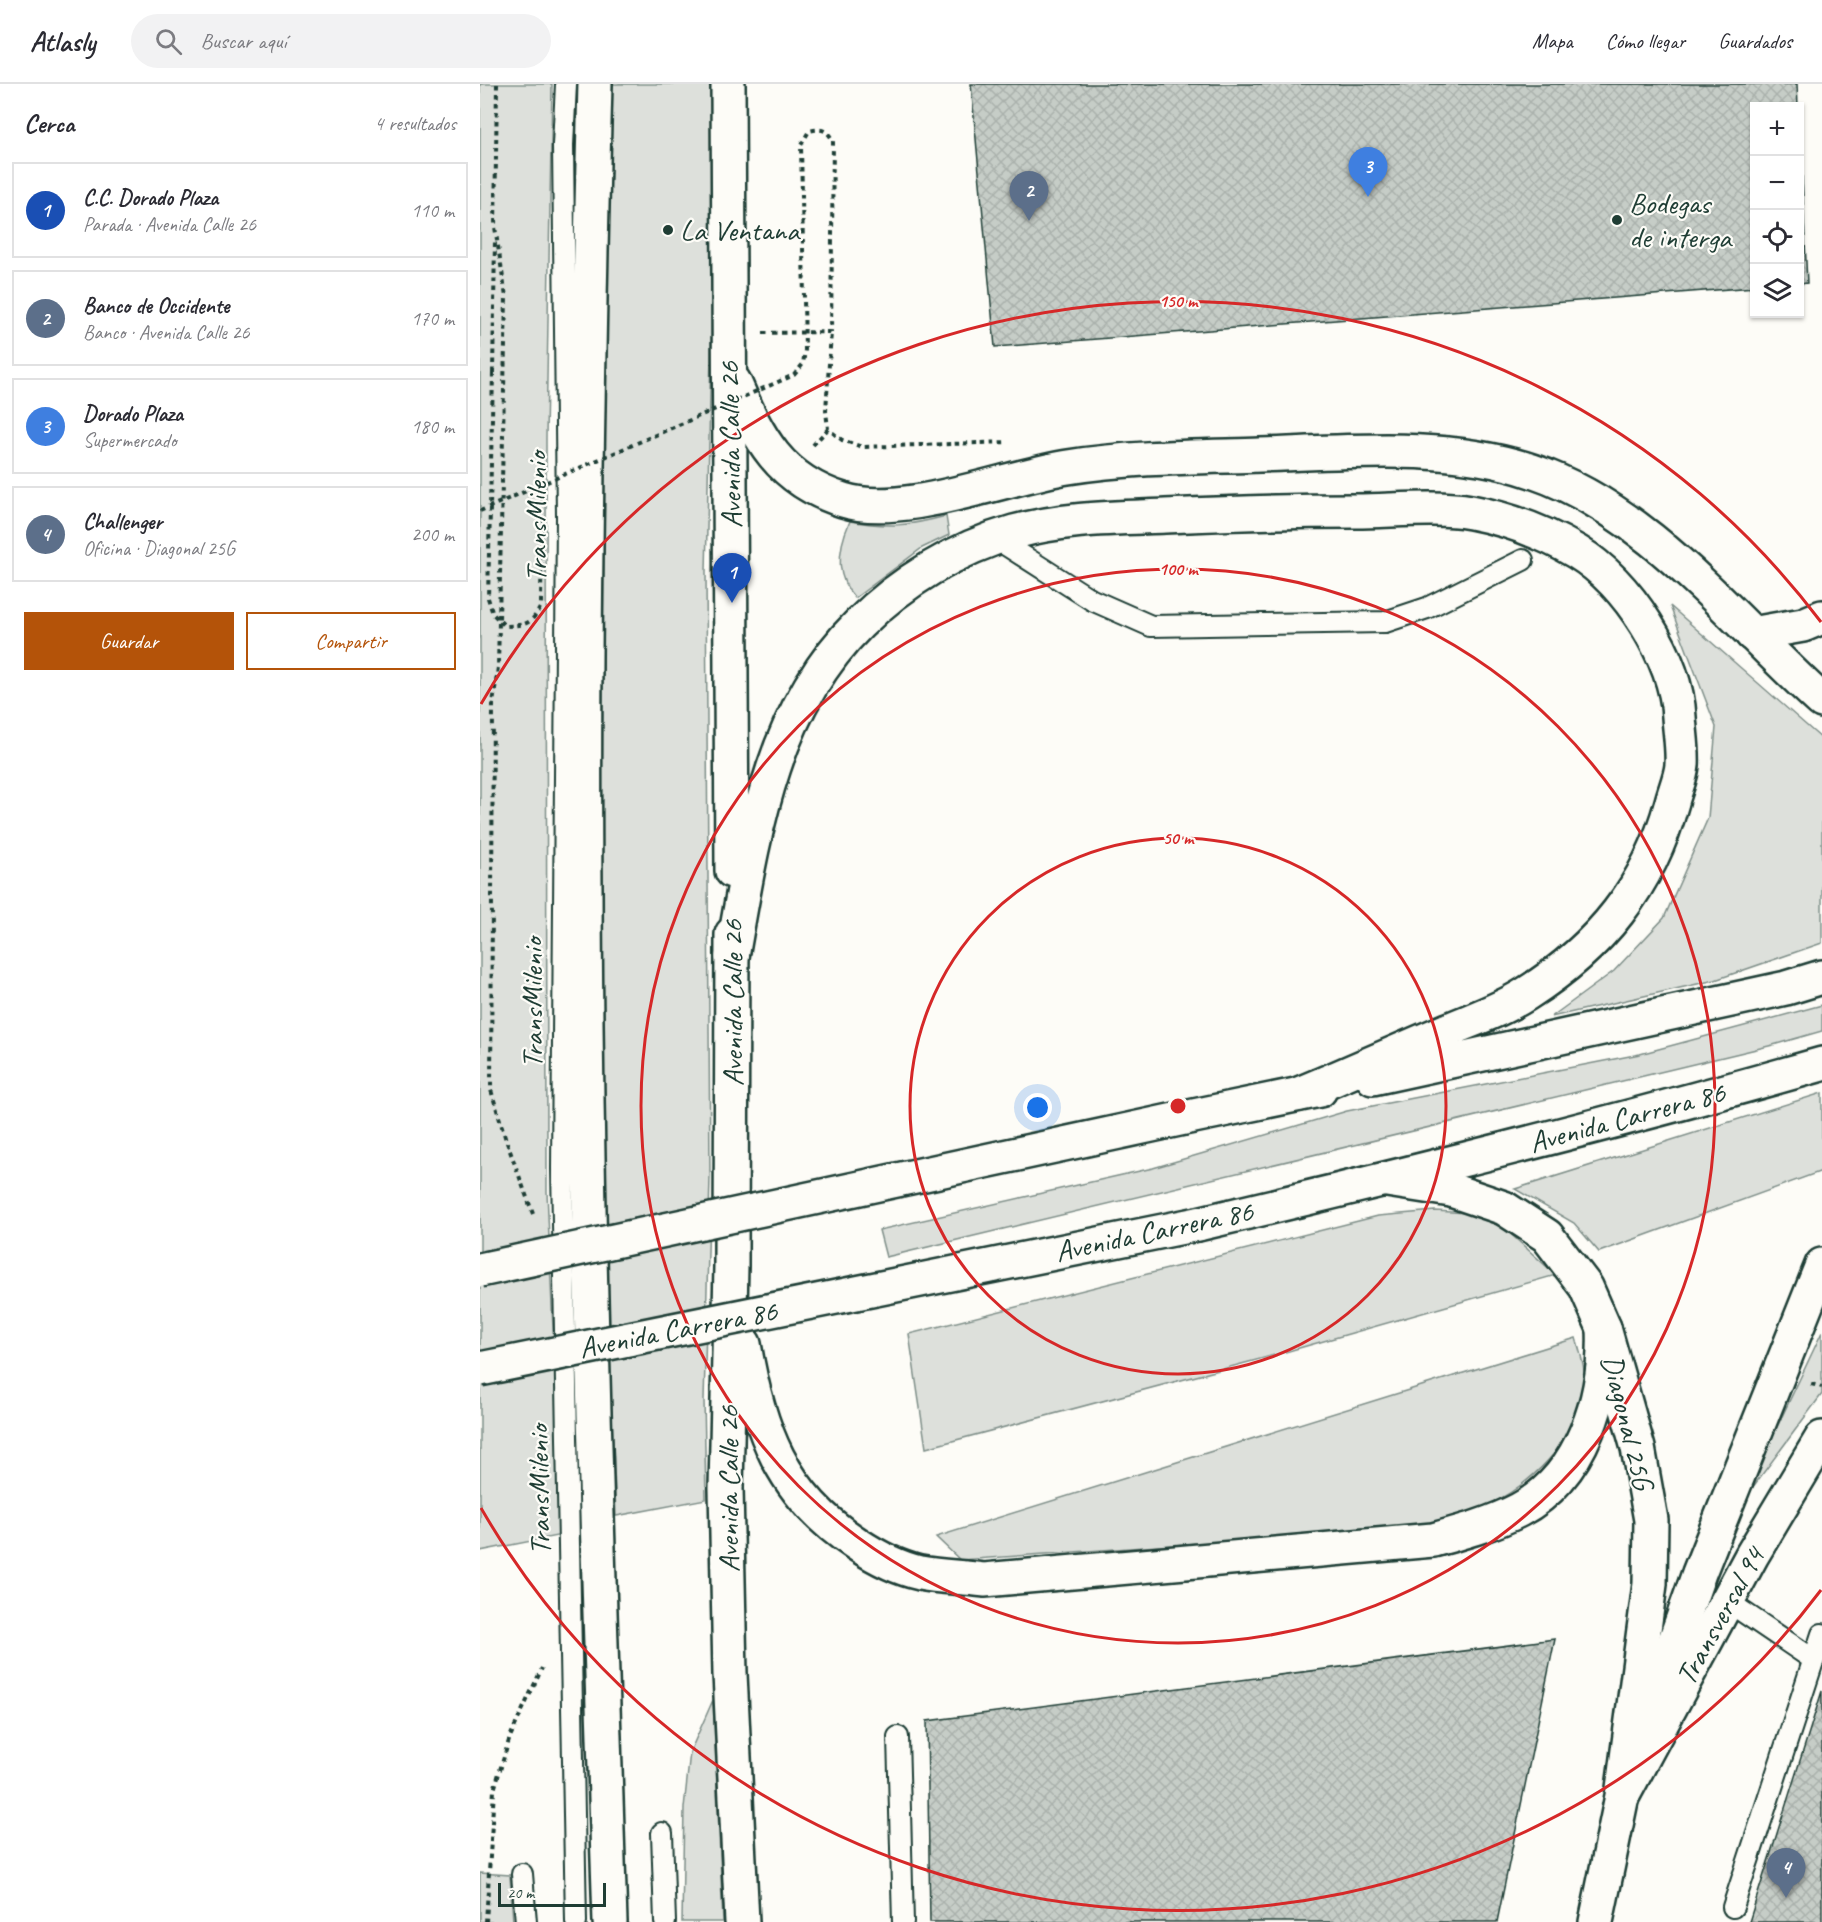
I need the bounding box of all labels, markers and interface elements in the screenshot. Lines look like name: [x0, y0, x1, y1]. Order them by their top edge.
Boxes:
search box: [131, 14, 551, 68]
text: Atlasly: [30, 24, 95, 59]
icon: search: [152, 25, 185, 58]
text: Buscar aquí: [200, 27, 287, 55]
text: Mapa: [1532, 28, 1573, 54]
text: Cómo llegar: [1606, 28, 1685, 54]
text: Guardados: [1718, 28, 1792, 54]
map controls: [1750, 102, 1804, 318]
button: +: [1750, 102, 1804, 156]
text: Cerca: [24, 107, 74, 140]
text: 4 resultados: [374, 111, 456, 136]
pin: 3: [1348, 147, 1388, 197]
button: −: [1750, 156, 1804, 210]
pin: 2: [1010, 172, 1048, 221]
text: C.C. Dorado Plaza: [83, 184, 218, 212]
place label: Bodegas de interga: [1629, 184, 1733, 256]
text: 1: [41, 198, 50, 223]
text: 110 m: [411, 198, 454, 223]
button: locate: [1750, 210, 1804, 264]
place label: La Ventana: [680, 211, 801, 249]
text: Parada · Avenida Calle 26: [83, 212, 256, 237]
marker: Bodegas de interga: [1610, 213, 1624, 227]
marker: La Ventana: [661, 223, 675, 237]
button: layers: [1750, 264, 1804, 318]
text: 150 m: [1159, 290, 1199, 312]
text: Banco de Occidente: [83, 292, 229, 320]
text: 2: [41, 306, 50, 331]
text: 170 m: [411, 306, 454, 331]
text: Banco · Avenida Calle 26: [83, 320, 250, 345]
street label: Avenida Calle 26: [710, 360, 750, 529]
text: Dorado Plaza: [83, 400, 183, 428]
text: 3: [41, 414, 50, 439]
text: 180 m: [411, 414, 454, 439]
text: Supermercado: [83, 428, 177, 453]
street label: TransMilenio: [517, 448, 555, 582]
text: Challenger: [83, 508, 162, 536]
text: 4: [41, 522, 50, 547]
text: 200 m: [411, 522, 454, 547]
text: Oficina · Diagonal 25G: [83, 536, 235, 561]
pin: 1: [712, 554, 752, 603]
text: 100 m: [1159, 558, 1199, 580]
button: Guardar: [24, 612, 234, 670]
button: Compartir: [246, 612, 456, 670]
text: 50 m: [1163, 827, 1195, 849]
street label: Avenida Calle 26: [713, 918, 751, 1086]
street label: TransMilenio: [513, 934, 551, 1068]
street label: Avenida Carrera 86: [1525, 1072, 1730, 1161]
your location: [1023, 1093, 1052, 1122]
centre of rings: [1168, 1096, 1188, 1116]
street label: Avenida Carrera 86: [1052, 1191, 1258, 1270]
street label: Avenida Carrera 86: [576, 1291, 782, 1367]
street label: Diagonal 25G: [1593, 1351, 1664, 1496]
street label: Avenida Calle 26: [709, 1404, 747, 1572]
street label: TransMilenio: [519, 1421, 559, 1556]
street label: Transversal 94: [1667, 1538, 1774, 1691]
pin: 4: [1766, 1848, 1806, 1898]
scale bar: [498, 1880, 606, 1908]
text: 20 m: [507, 1883, 534, 1903]

